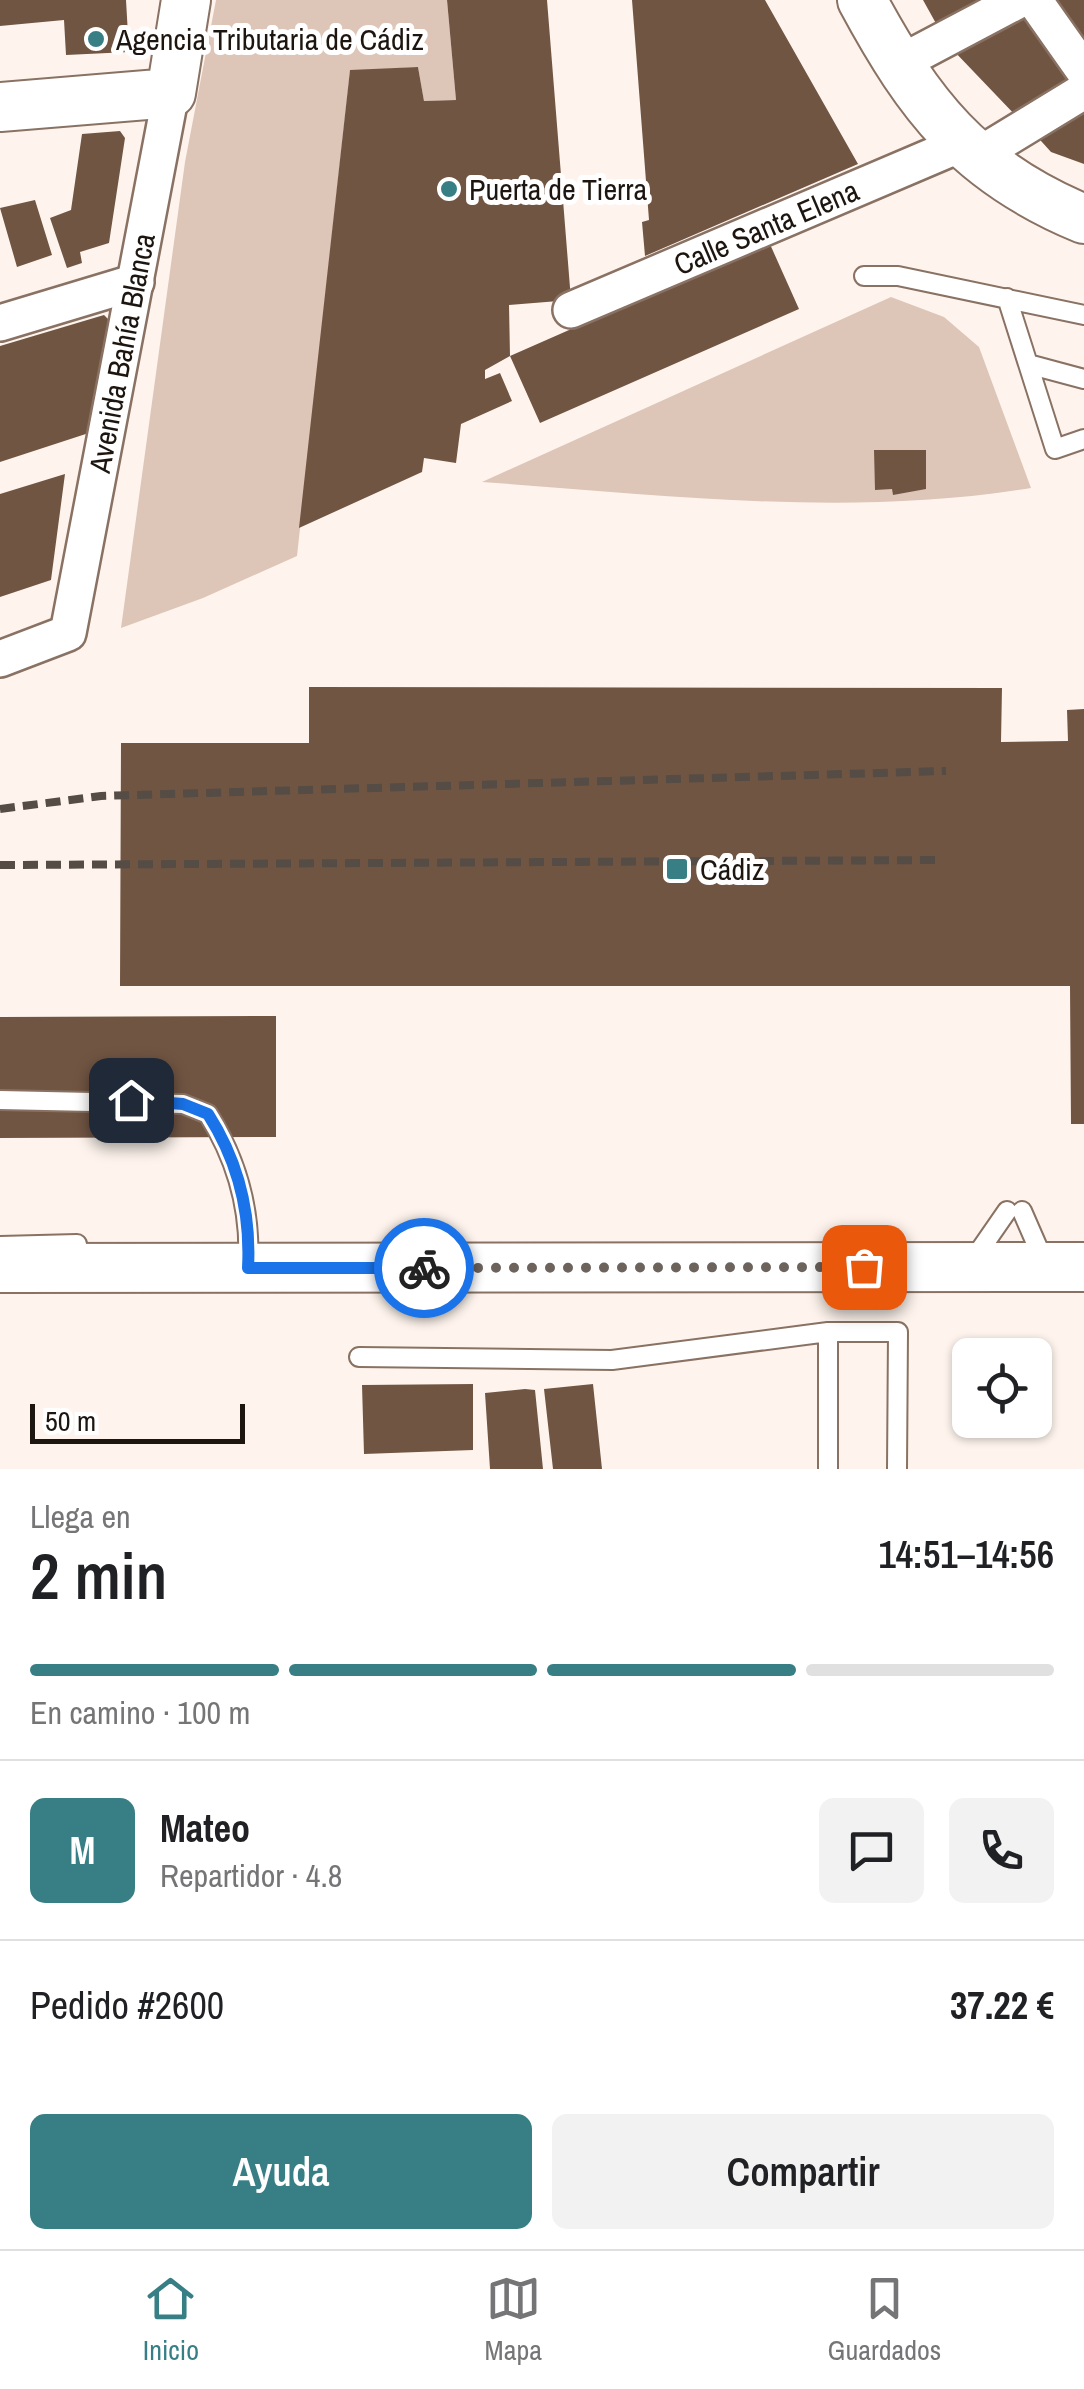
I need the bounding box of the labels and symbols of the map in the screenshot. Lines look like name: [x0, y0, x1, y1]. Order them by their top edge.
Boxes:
place label: Agencia Tributaria de Cádiz: [115, 19, 424, 59]
marker: Agencia Tributaria de Cádiz: [85, 28, 107, 50]
place label: Puerta de Tierra: [469, 169, 647, 209]
street label: Calle Santa Elena: [668, 170, 865, 284]
marker: Puerta de Tierra: [438, 178, 460, 200]
street label: Avenida Bahía Blanca: [79, 229, 164, 477]
place label: Cádiz: [700, 849, 764, 889]
marker: Cádiz: [664, 856, 690, 882]
pin: [89, 1058, 174, 1143]
courier: [374, 1218, 474, 1318]
pin: [822, 1225, 907, 1310]
scale bar: [30, 1399, 245, 1444]

